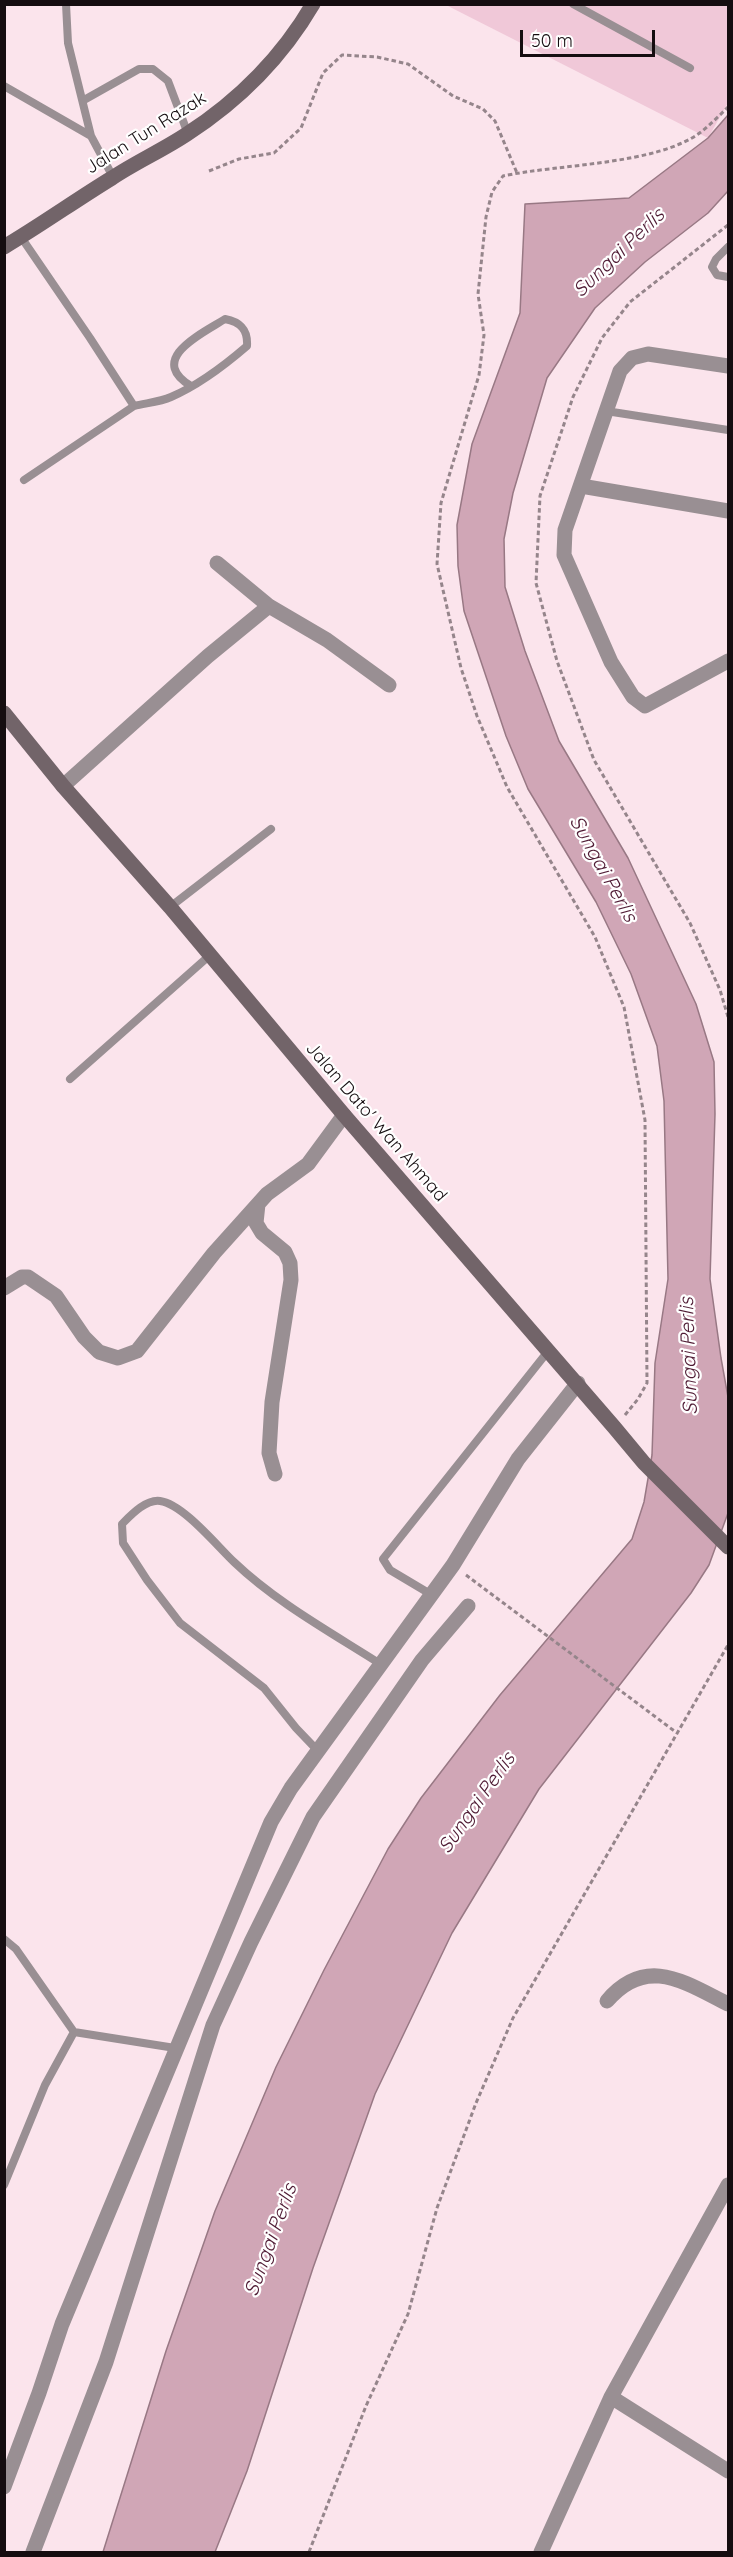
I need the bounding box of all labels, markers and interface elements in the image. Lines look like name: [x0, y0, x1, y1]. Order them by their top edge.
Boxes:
scale bar: [523, 18, 658, 56]
text: 50 m: [531, 29, 573, 52]
street label: Jalan Tun Razak: [82, 87, 210, 179]
water label: Sungai Perlis: [568, 204, 670, 302]
water label: Sungai Perlis: [564, 812, 642, 926]
street label: Jalan Dato' Wan Ahmad: [301, 1038, 451, 1206]
water label: Sungai Perlis: [675, 1297, 703, 1415]
water label: Sungai Perlis: [434, 1748, 520, 1858]
water label: Sungai Perlis: [240, 2181, 302, 2299]

